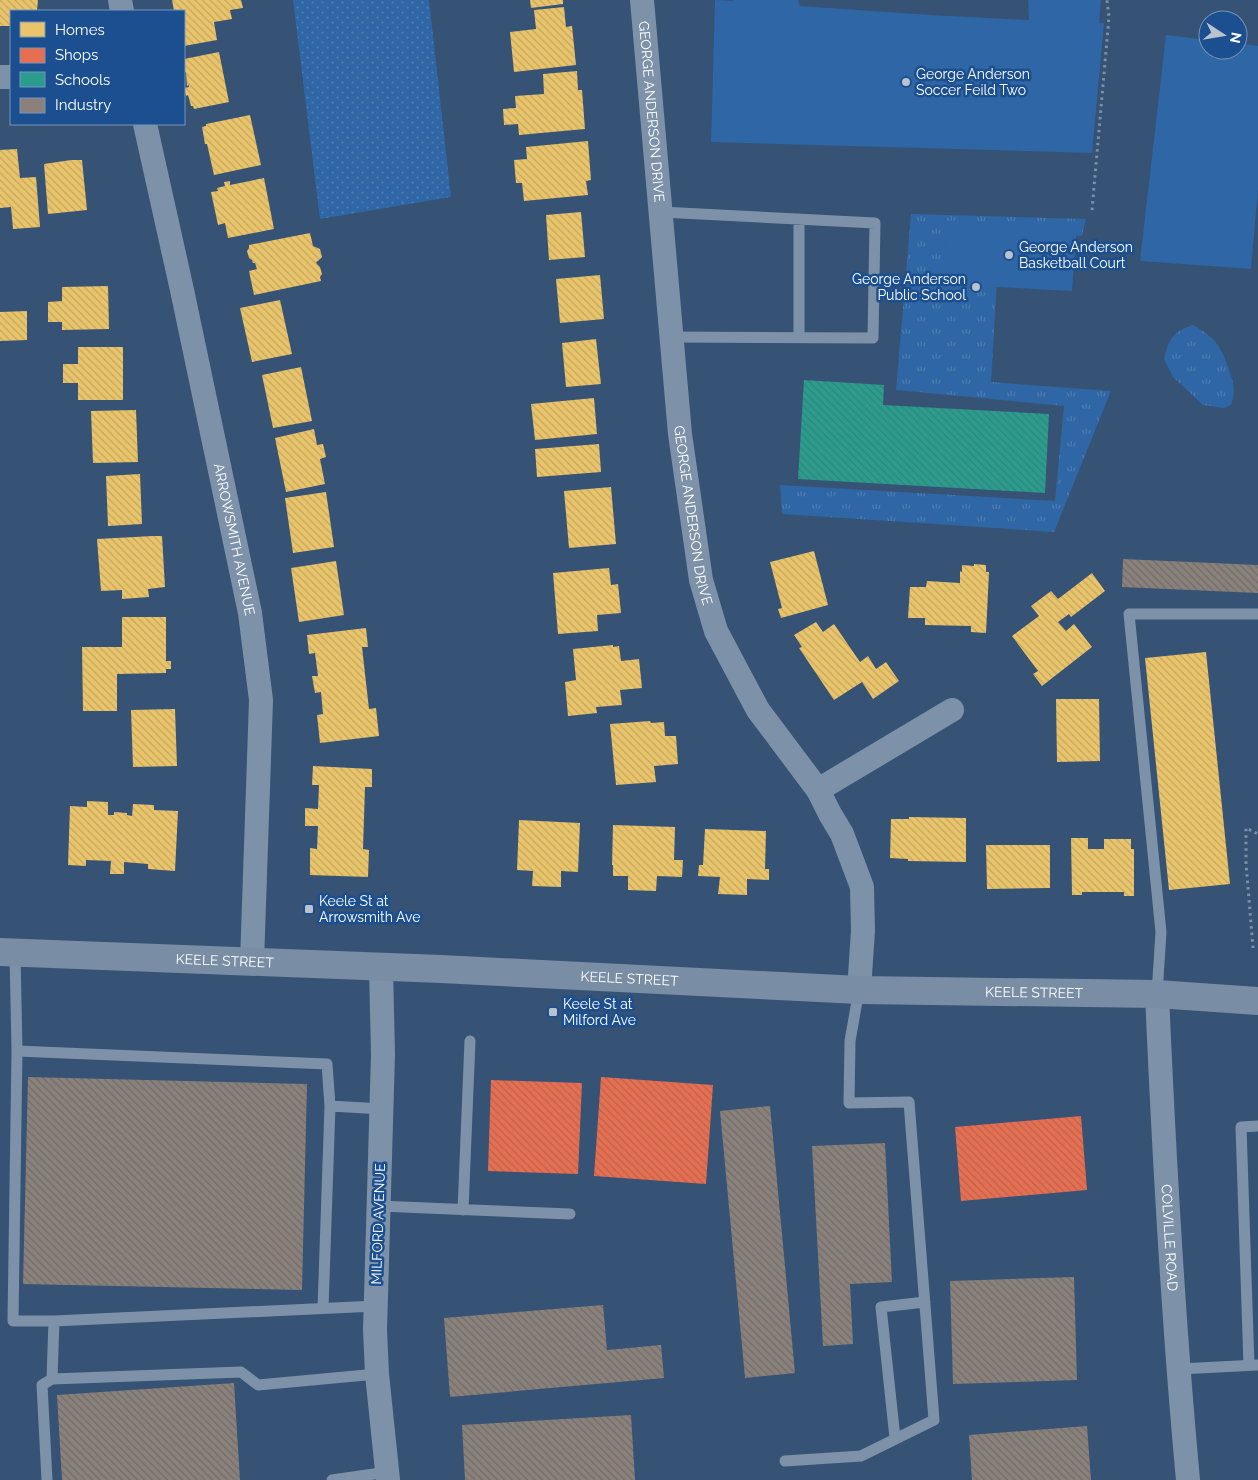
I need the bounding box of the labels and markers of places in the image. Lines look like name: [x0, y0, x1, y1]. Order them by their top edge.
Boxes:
place label: George Anderson Soccer Feild Two: [916, 66, 1030, 98]
marker: George Anderson Soccer Feild Two: [900, 76, 912, 88]
place label: George Anderson Basketball Court: [1019, 239, 1133, 271]
marker: George Anderson Basketball Court: [1003, 249, 1015, 261]
place label: George Anderson Public School: [852, 271, 966, 303]
marker: George Anderson Public School: [970, 281, 982, 293]
place label: Keele St at Arrowsmith Ave: [319, 893, 420, 925]
marker: Keele St at Arrowsmith Ave: [303, 903, 315, 915]
place label: Keele St at Milford Ave: [563, 996, 636, 1028]
marker: Keele St at Milford Ave: [547, 1006, 559, 1018]

